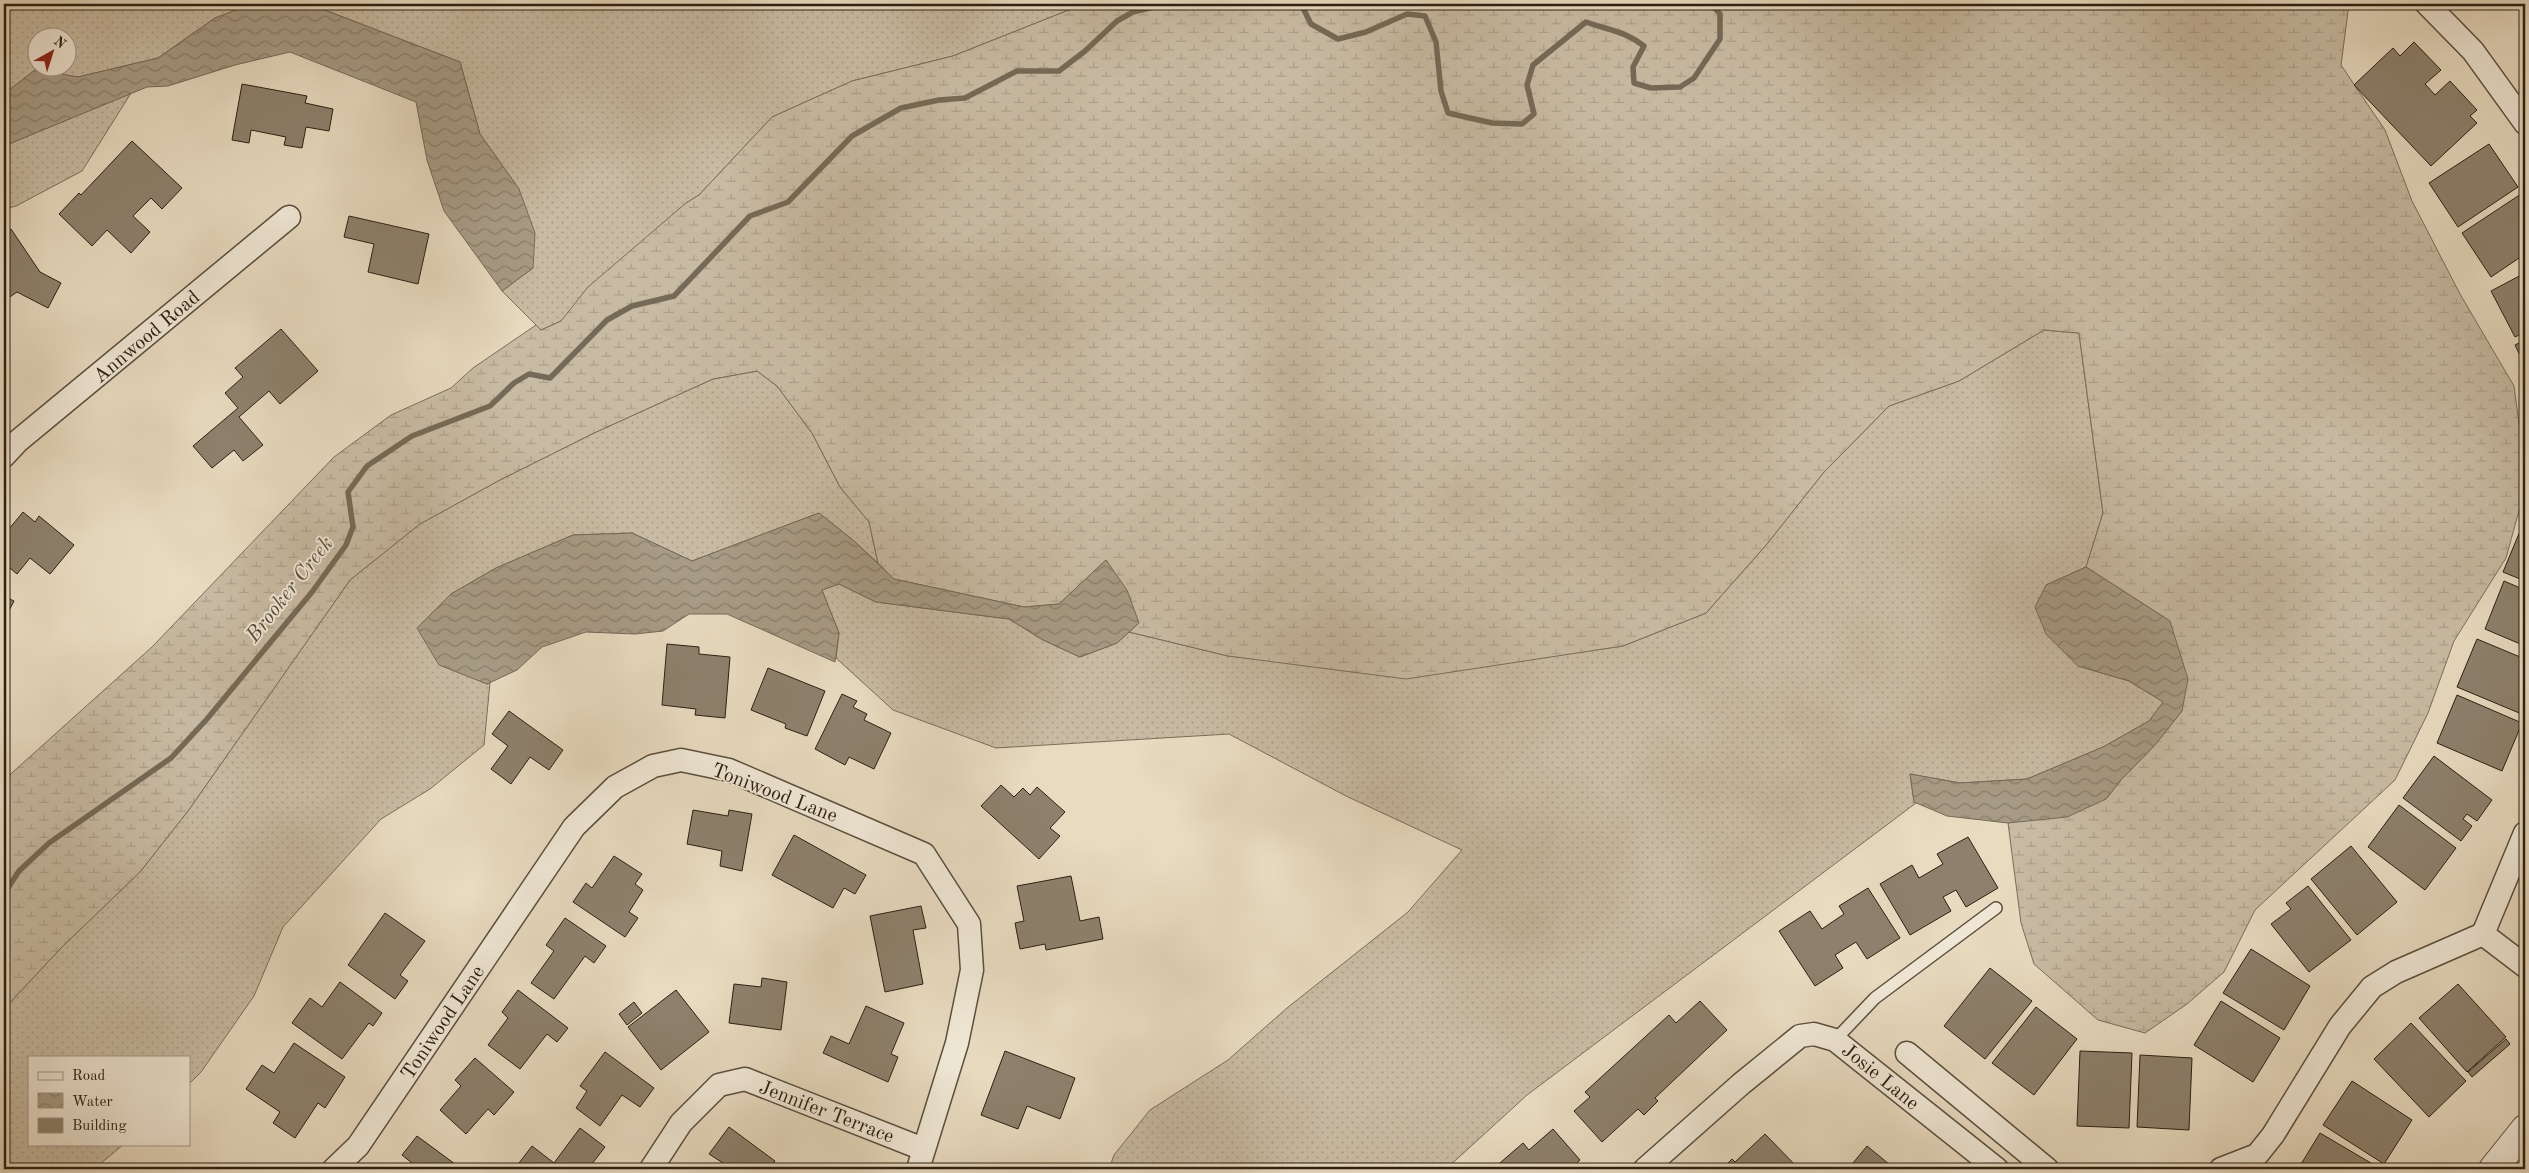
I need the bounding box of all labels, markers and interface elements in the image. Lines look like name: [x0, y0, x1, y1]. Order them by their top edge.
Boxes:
north arrow: [28, 28, 78, 78]
text: N: [51, 34, 68, 52]
street label: Annwood Road: [90, 287, 204, 388]
water label: Brooker Creek: [242, 533, 338, 647]
street label: Toniwood Lane: [709, 761, 840, 827]
street label: Toniwood Lane: [398, 962, 489, 1084]
street label: Josie Lane: [1837, 1041, 1922, 1115]
legend: [28, 1056, 190, 1146]
text: Road: [72, 1069, 106, 1084]
street label: Jennifer Terrace: [756, 1078, 897, 1148]
text: Water: [72, 1095, 113, 1110]
text: Building: [72, 1119, 127, 1134]

